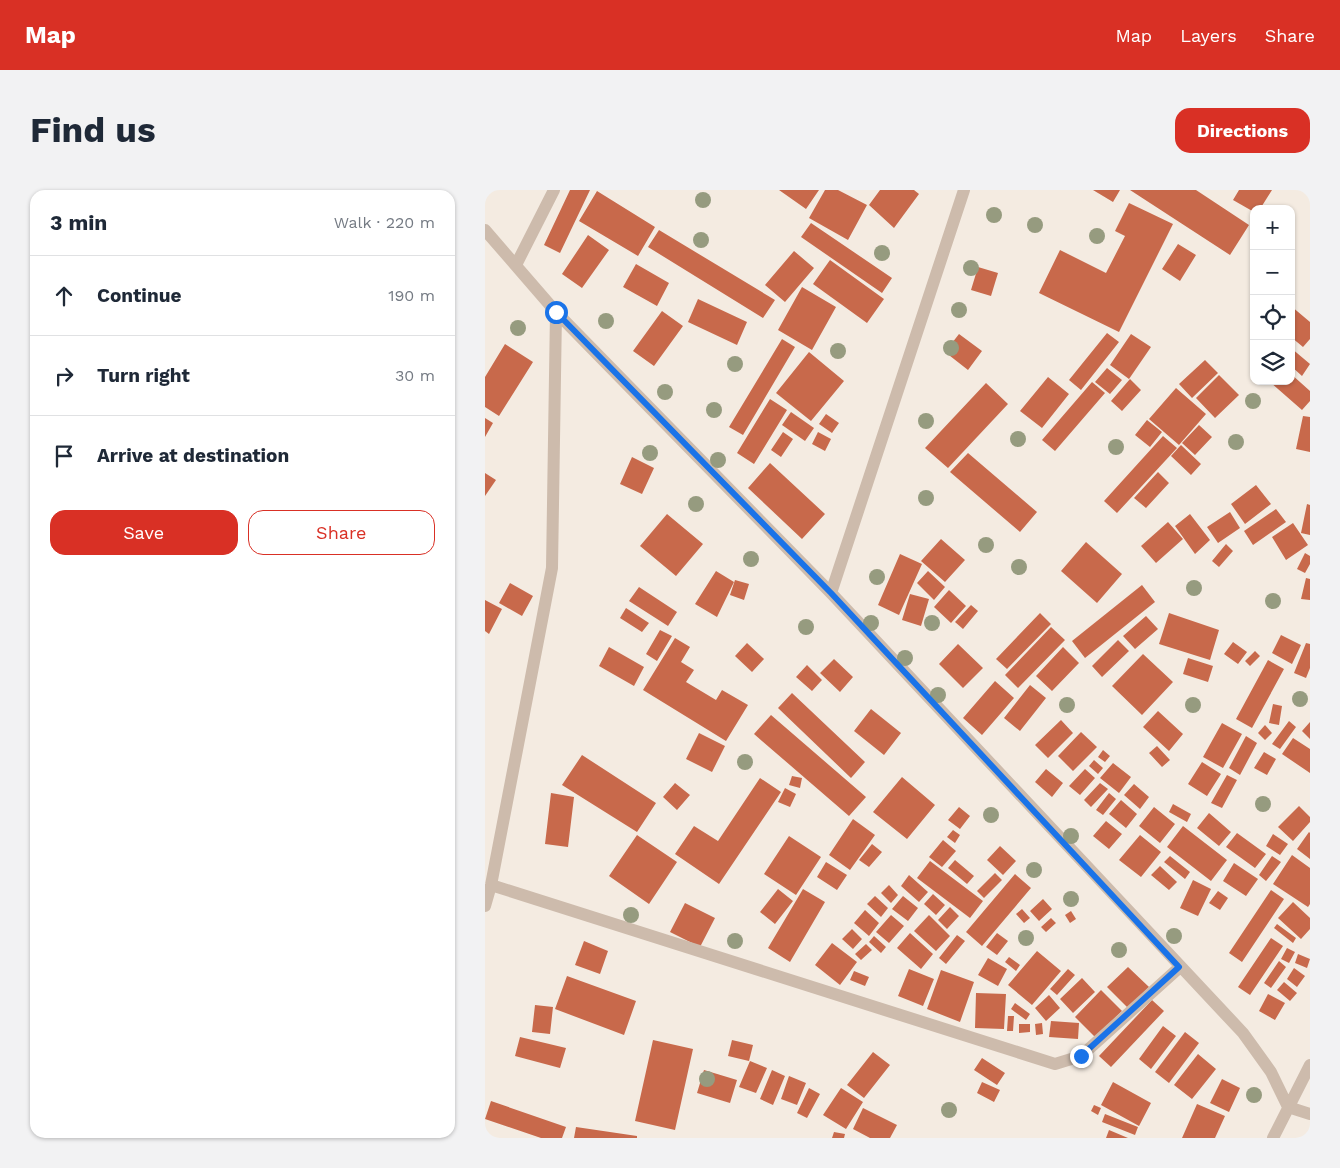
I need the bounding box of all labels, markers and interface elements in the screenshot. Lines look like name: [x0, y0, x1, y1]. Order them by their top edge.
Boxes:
text: Map: [25, 21, 76, 49]
text: Map: [1115, 25, 1152, 46]
text: Layers: [1180, 25, 1237, 46]
text: Share: [1265, 25, 1315, 46]
button: Directions: [1175, 108, 1310, 153]
text: Find us: [30, 109, 156, 151]
map controls: [1250, 205, 1295, 385]
button: +: [1250, 205, 1295, 250]
text: 3 min: [50, 210, 107, 235]
text: Walk · 220 m: [334, 213, 435, 232]
button: −: [1250, 250, 1295, 295]
icon: ahead: [50, 282, 78, 310]
text: Continue: [97, 284, 181, 307]
text: 190 m: [388, 286, 435, 305]
button: locate: [1250, 295, 1295, 340]
route start: [545, 301, 568, 324]
button: layers: [1250, 340, 1295, 385]
icon: right: [50, 362, 78, 390]
text: Turn right: [97, 364, 190, 387]
text: 30 m: [395, 366, 435, 385]
icon: arrive: [50, 442, 78, 470]
text: Arrive at destination: [97, 444, 289, 467]
button: Save: [50, 510, 238, 555]
button: Share: [248, 510, 435, 555]
route end: [1070, 1045, 1093, 1068]

